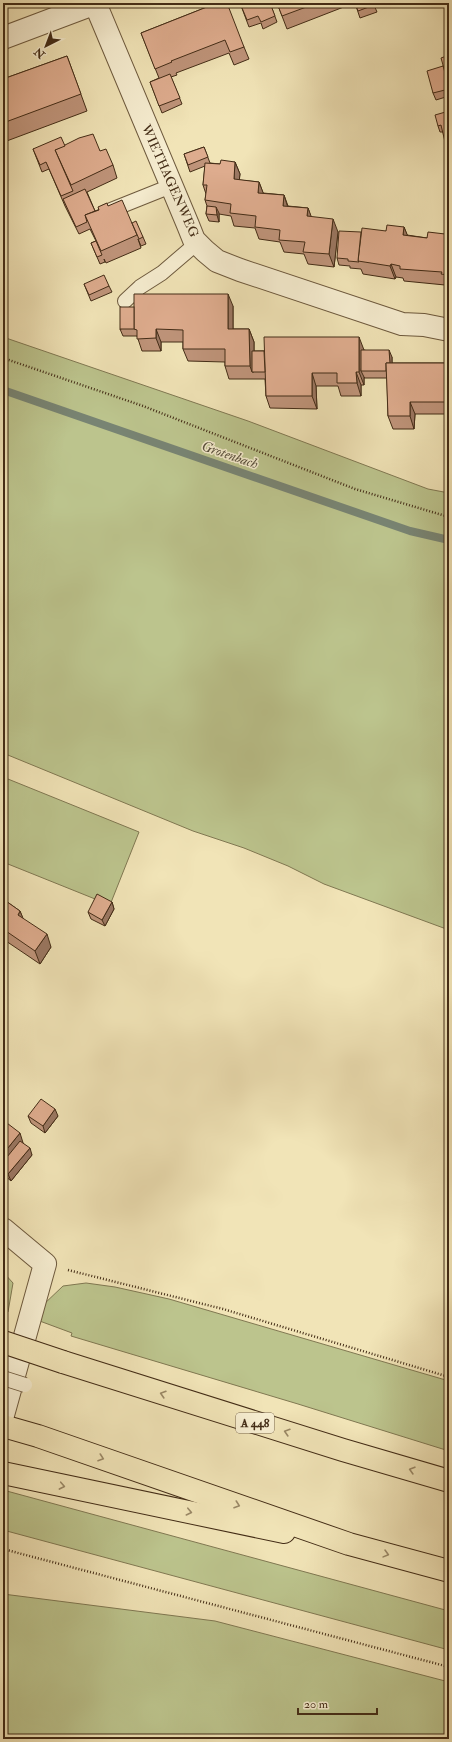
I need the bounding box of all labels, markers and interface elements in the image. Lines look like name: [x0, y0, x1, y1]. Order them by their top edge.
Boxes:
north arrow: [26, 26, 66, 66]
text: N: [31, 44, 48, 62]
street label: WIETHAGENWEG: [138, 121, 202, 240]
water label: Grotenbach: [200, 437, 260, 473]
one-way arrow: [160, 1390, 167, 1398]
road number: A 448: [236, 1413, 274, 1433]
one-way arrow: [284, 1429, 291, 1437]
one-way arrow: [98, 1453, 105, 1461]
one-way arrow: [408, 1466, 415, 1475]
one-way arrow: [59, 1481, 65, 1489]
one-way arrow: [234, 1500, 241, 1509]
one-way arrow: [186, 1508, 193, 1516]
one-way arrow: [383, 1549, 390, 1558]
scale bar: [298, 1690, 377, 1716]
text: 20 m: [304, 1697, 329, 1712]

